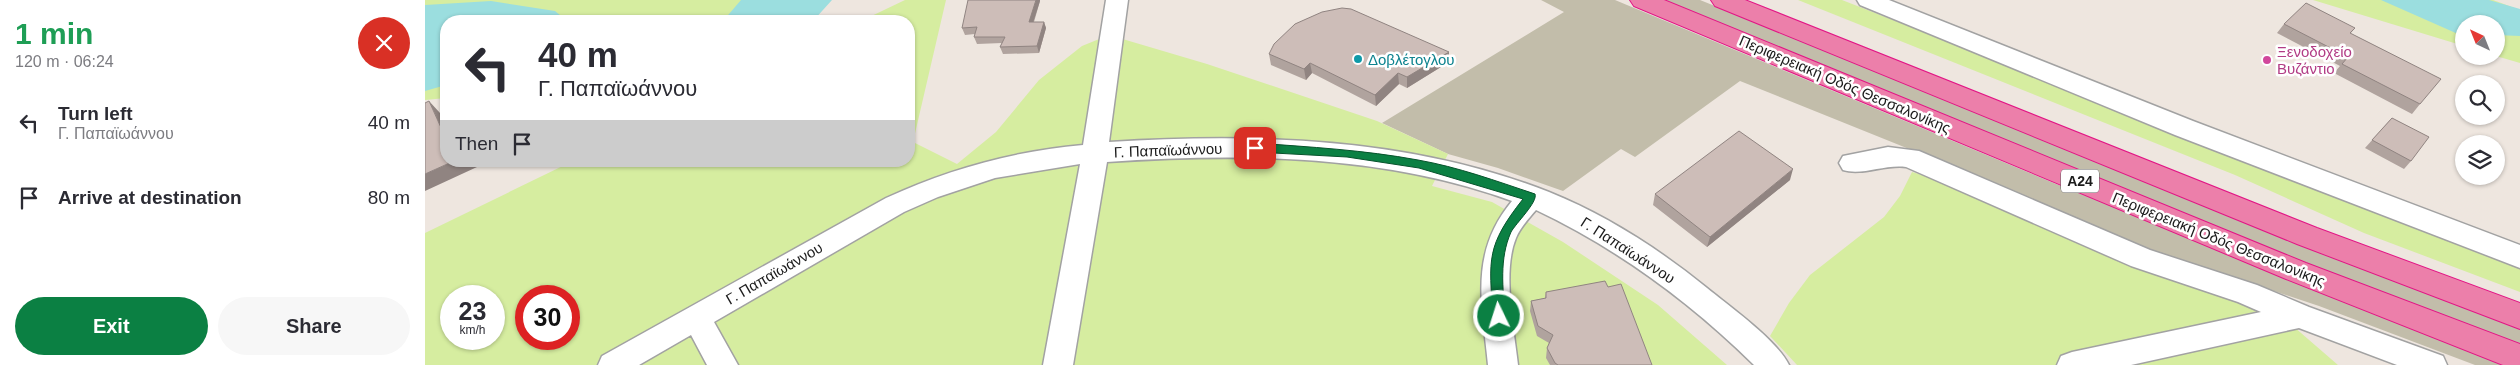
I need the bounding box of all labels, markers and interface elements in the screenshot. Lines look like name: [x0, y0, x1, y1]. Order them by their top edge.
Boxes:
north arrow: [2455, 15, 2505, 65]
map controls: [2455, 15, 2505, 185]
text: 1 min: [15, 17, 93, 50]
button: close: [358, 17, 410, 69]
street label: Περιφερειακή Οδός Θεσσαλονίκης: [1737, 32, 1953, 136]
icon: left: [455, 35, 520, 100]
text: 40 m: [538, 35, 618, 74]
place label: Ξενοδοχείο Βυζάντιο: [2277, 43, 2352, 77]
place label: Δοβλέτογλου: [1368, 51, 1455, 68]
text: 120 m · 06:24: [15, 53, 114, 70]
marker: Δοβλέτογλου: [1352, 53, 1364, 65]
marker: Ξενοδοχείο Βυζάντιο: [2261, 54, 2273, 66]
button: search: [2455, 75, 2505, 125]
text: Γ. Παπαϊωάννου: [538, 76, 697, 101]
text: Turn left: [58, 103, 133, 124]
icon: left: [15, 109, 43, 137]
text: 40 m: [368, 112, 410, 133]
text: Γ. Παπαϊωάννου: [58, 125, 174, 142]
pin: [1234, 127, 1276, 169]
icon: arrive: [508, 130, 536, 158]
text: Then: [455, 133, 498, 154]
icon: arrive: [1241, 134, 1269, 162]
button: layers: [2455, 135, 2505, 185]
street label: Γ. Παπαϊωάννου: [1113, 140, 1223, 160]
road number: Α24: [2061, 170, 2099, 192]
icon: arrive: [15, 184, 43, 212]
text: Arrive at destination: [58, 187, 242, 208]
text: 80 m: [368, 187, 410, 208]
street label: Περιφερειακή Οδός Θεσσαλονίκης: [2110, 188, 2328, 290]
street label: Γ. Παπαϊωάννου: [1578, 213, 1678, 287]
street label: Γ. Παπαϊωάννου: [723, 239, 825, 307]
speed limit sign: 30: [515, 285, 580, 350]
position arrow: [1472, 289, 1524, 341]
button: Exit: [15, 297, 208, 355]
button: Share: [218, 297, 410, 355]
text: 23: [459, 297, 486, 325]
text: km/h: [459, 323, 486, 337]

